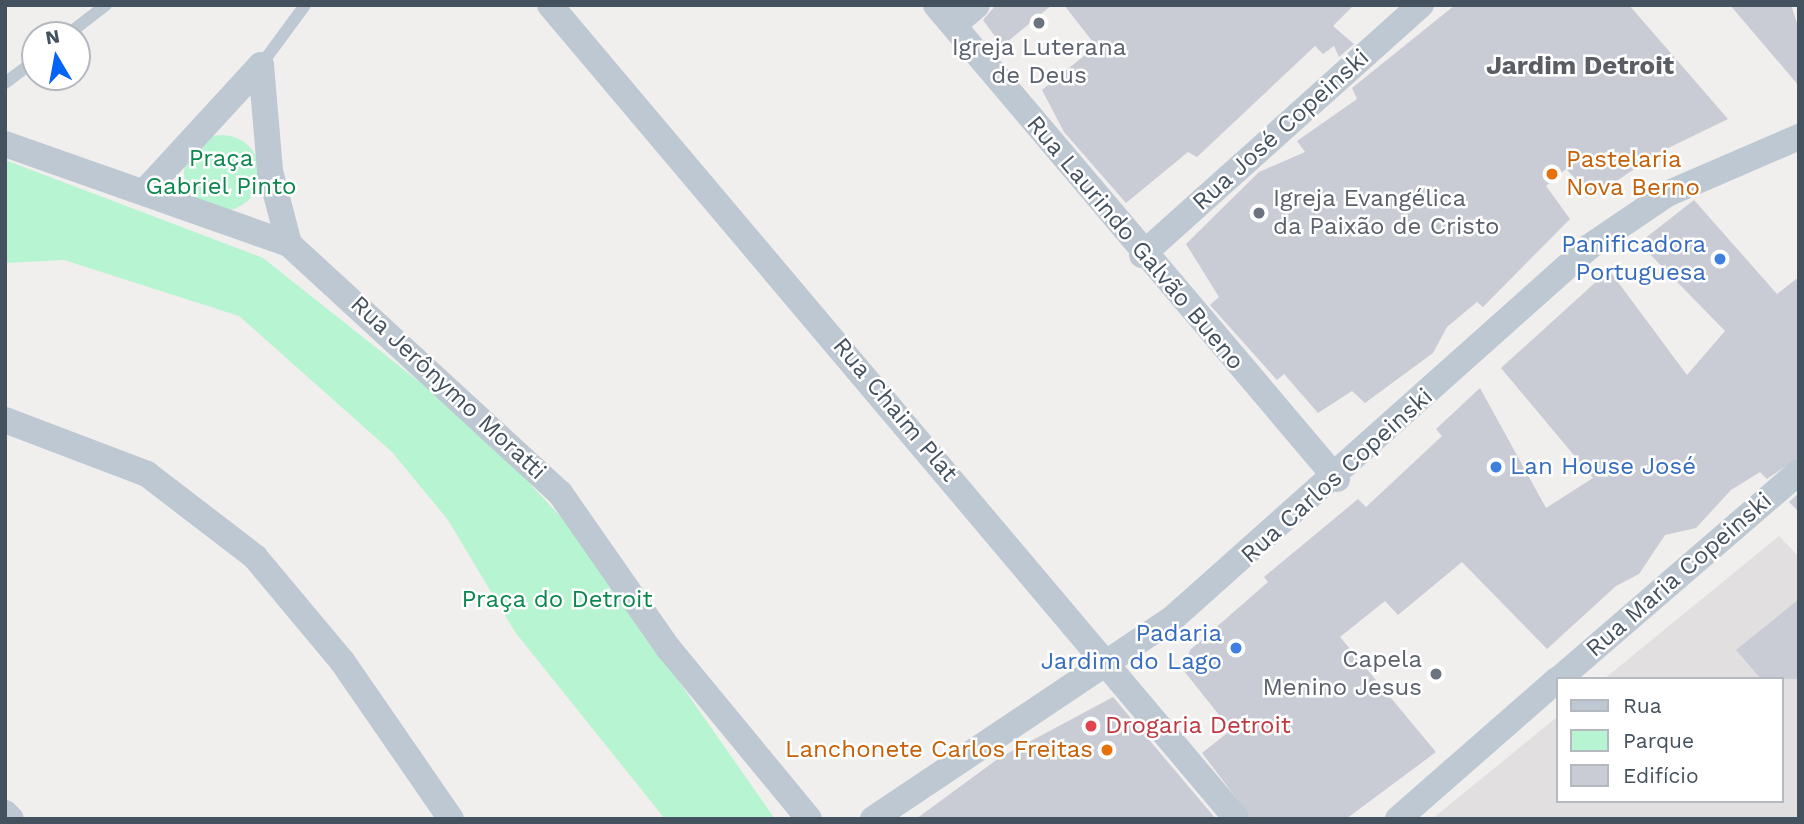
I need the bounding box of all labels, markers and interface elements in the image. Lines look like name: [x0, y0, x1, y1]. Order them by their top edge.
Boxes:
marker: Igreja Luterana de Deus: [1031, 15, 1047, 31]
north arrow: [21, 21, 91, 91]
text: N: [44, 24, 62, 49]
place label: Igreja Luterana de Deus: [951, 34, 1127, 90]
street label: Rua José Copeinski: [1187, 43, 1375, 217]
district label: Jardim Detroit: [1486, 50, 1674, 82]
street label: Rua Laurindo Galvão Bueno: [1020, 110, 1250, 376]
park label: Praça Gabriel Pinto: [145, 145, 297, 201]
place label: Pastelaria Nova Berno: [1566, 146, 1700, 202]
marker: Pastelaria Nova Berno: [1544, 166, 1560, 182]
place label: Igreja Evangélica da Paixão de Cristo: [1273, 185, 1500, 241]
marker: Igreja Evangélica da Paixão de Cristo: [1251, 205, 1267, 221]
place label: Panificadora Portuguesa: [1561, 231, 1706, 287]
marker: Panificadora Portuguesa: [1712, 251, 1728, 267]
street label: Rua Jerônymo Moratti: [344, 290, 552, 486]
street label: Rua Chaim Plat: [826, 332, 964, 488]
street label: Rua Carlos Copeinski: [1235, 382, 1439, 570]
place label: Lan House José: [1510, 453, 1697, 481]
marker: Lan House José: [1488, 459, 1504, 475]
street label: Rua Maria Copeinski: [1580, 486, 1778, 664]
park label: Praça do Detroit: [461, 586, 653, 614]
place label: Padaria Jardim do Lago: [1041, 620, 1222, 676]
marker: Padaria Jardim do Lago: [1228, 640, 1244, 656]
place label: Capela Menino Jesus: [1262, 646, 1422, 702]
marker: Capela Menino Jesus: [1428, 666, 1444, 682]
legend: [1556, 677, 1783, 803]
text: Rua: [1623, 693, 1662, 718]
place label: Drogaria Detroit: [1105, 712, 1291, 740]
marker: Drogaria Detroit: [1083, 718, 1099, 734]
text: Parque: [1623, 728, 1694, 753]
place label: Lanchonete Carlos Freitas: [785, 736, 1093, 764]
marker: Lanchonete Carlos Freitas: [1099, 742, 1115, 758]
text: Edifício: [1623, 763, 1699, 788]

